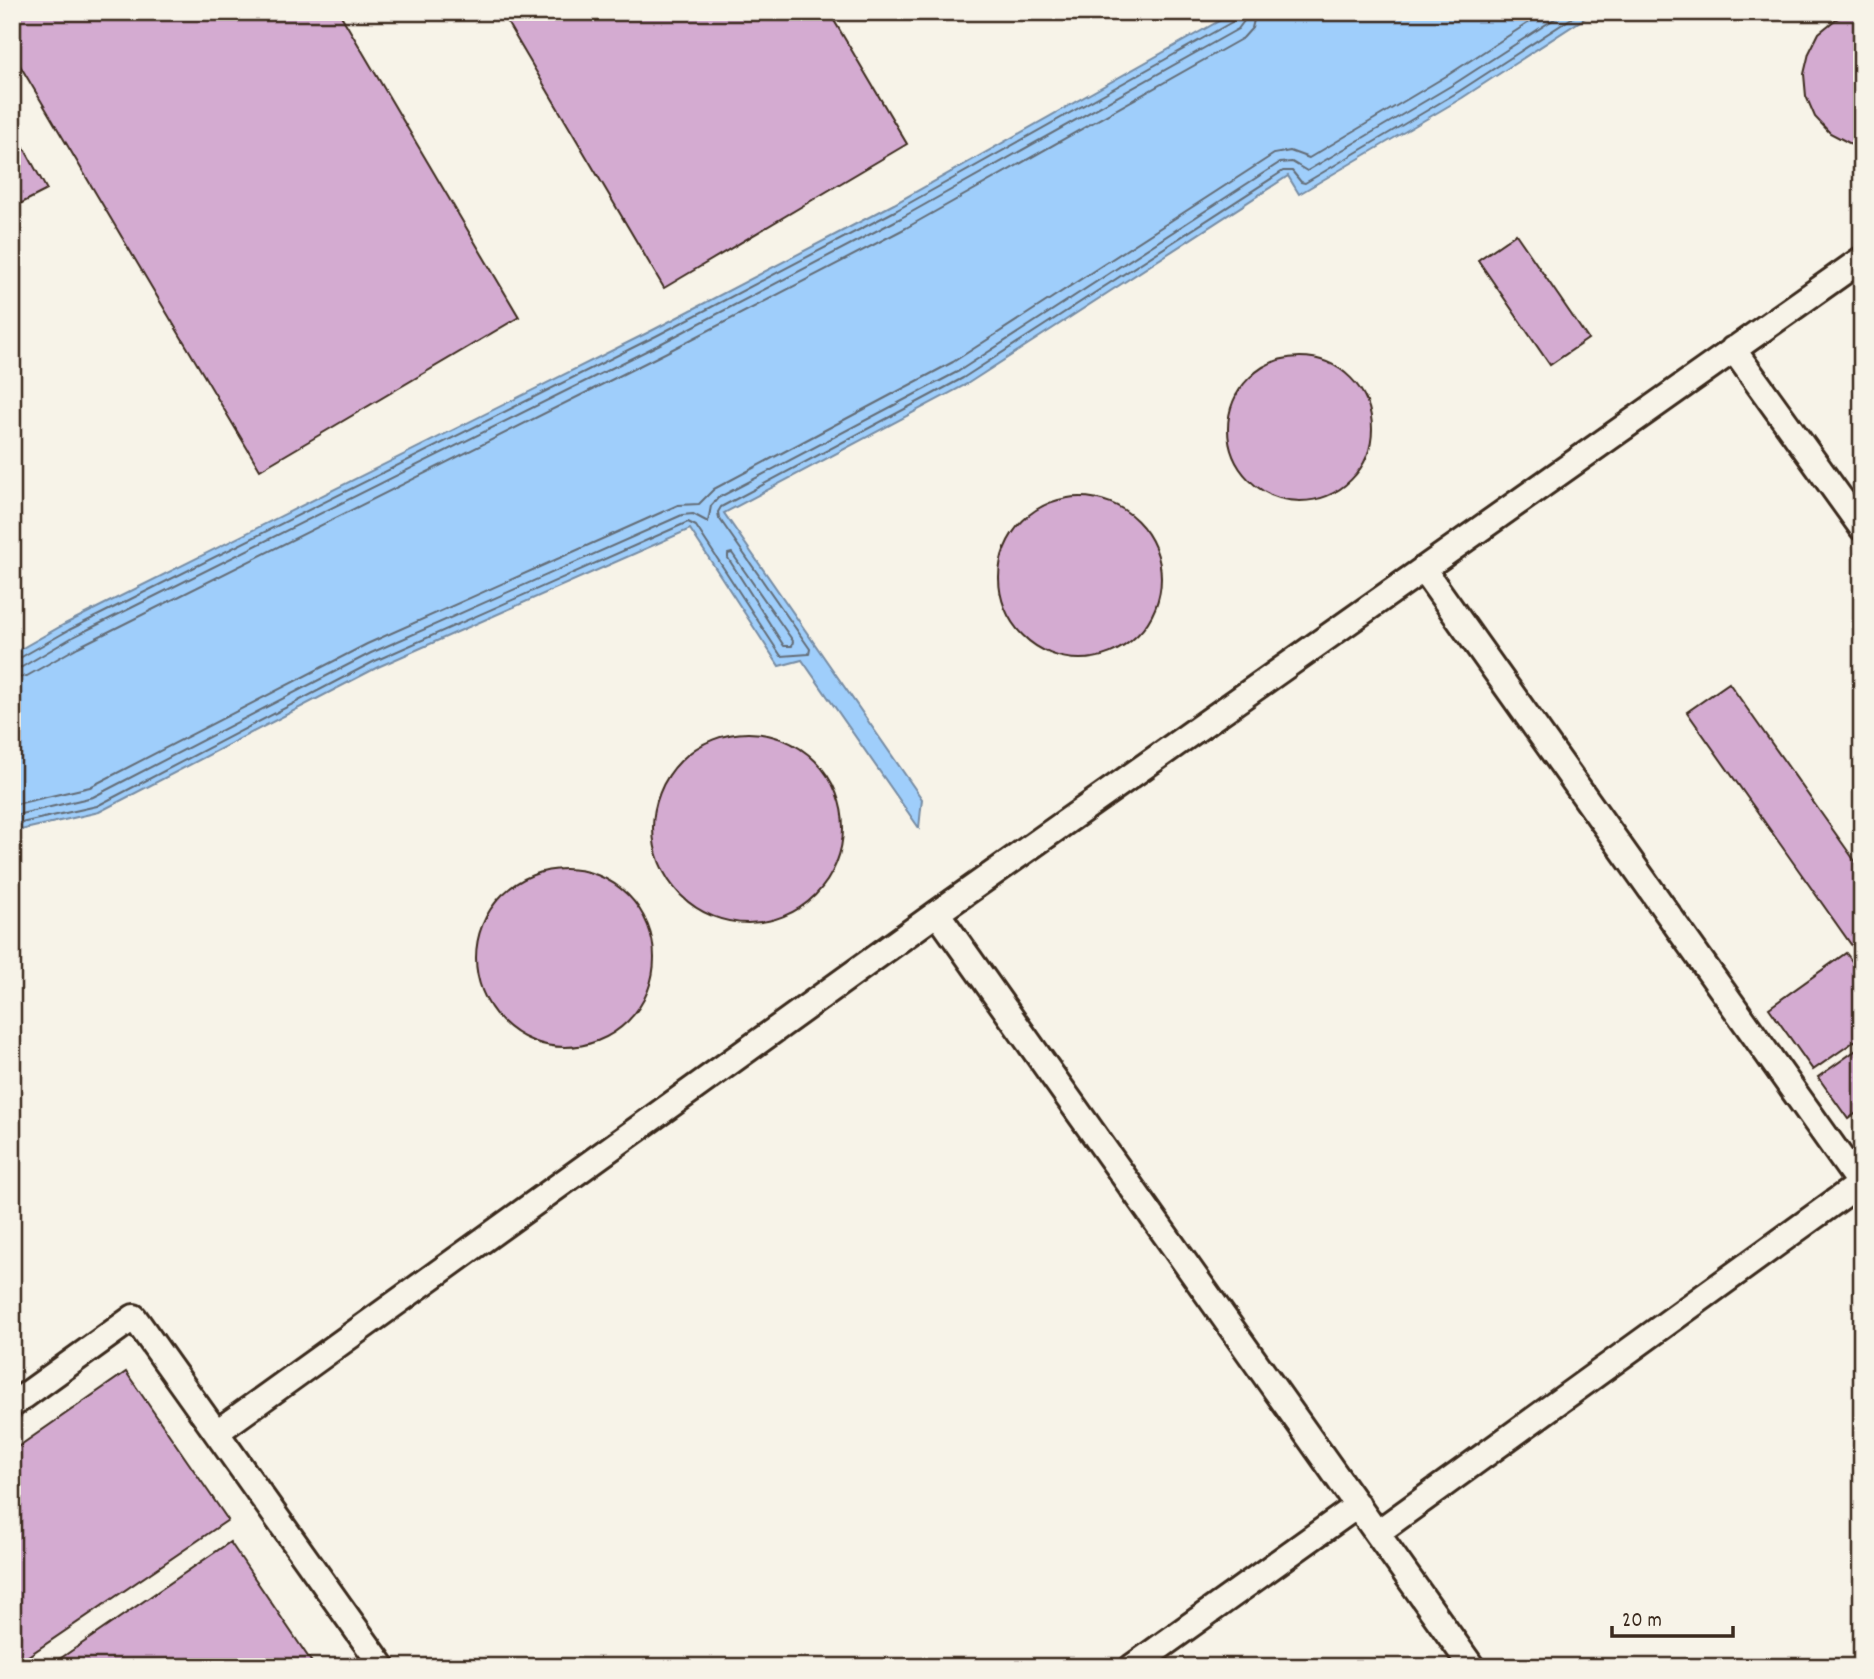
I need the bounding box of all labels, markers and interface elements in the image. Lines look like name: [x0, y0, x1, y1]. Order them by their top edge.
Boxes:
scale bar: [1612, 1595, 1732, 1639]
text: 20 m: [1622, 1607, 1662, 1637]

